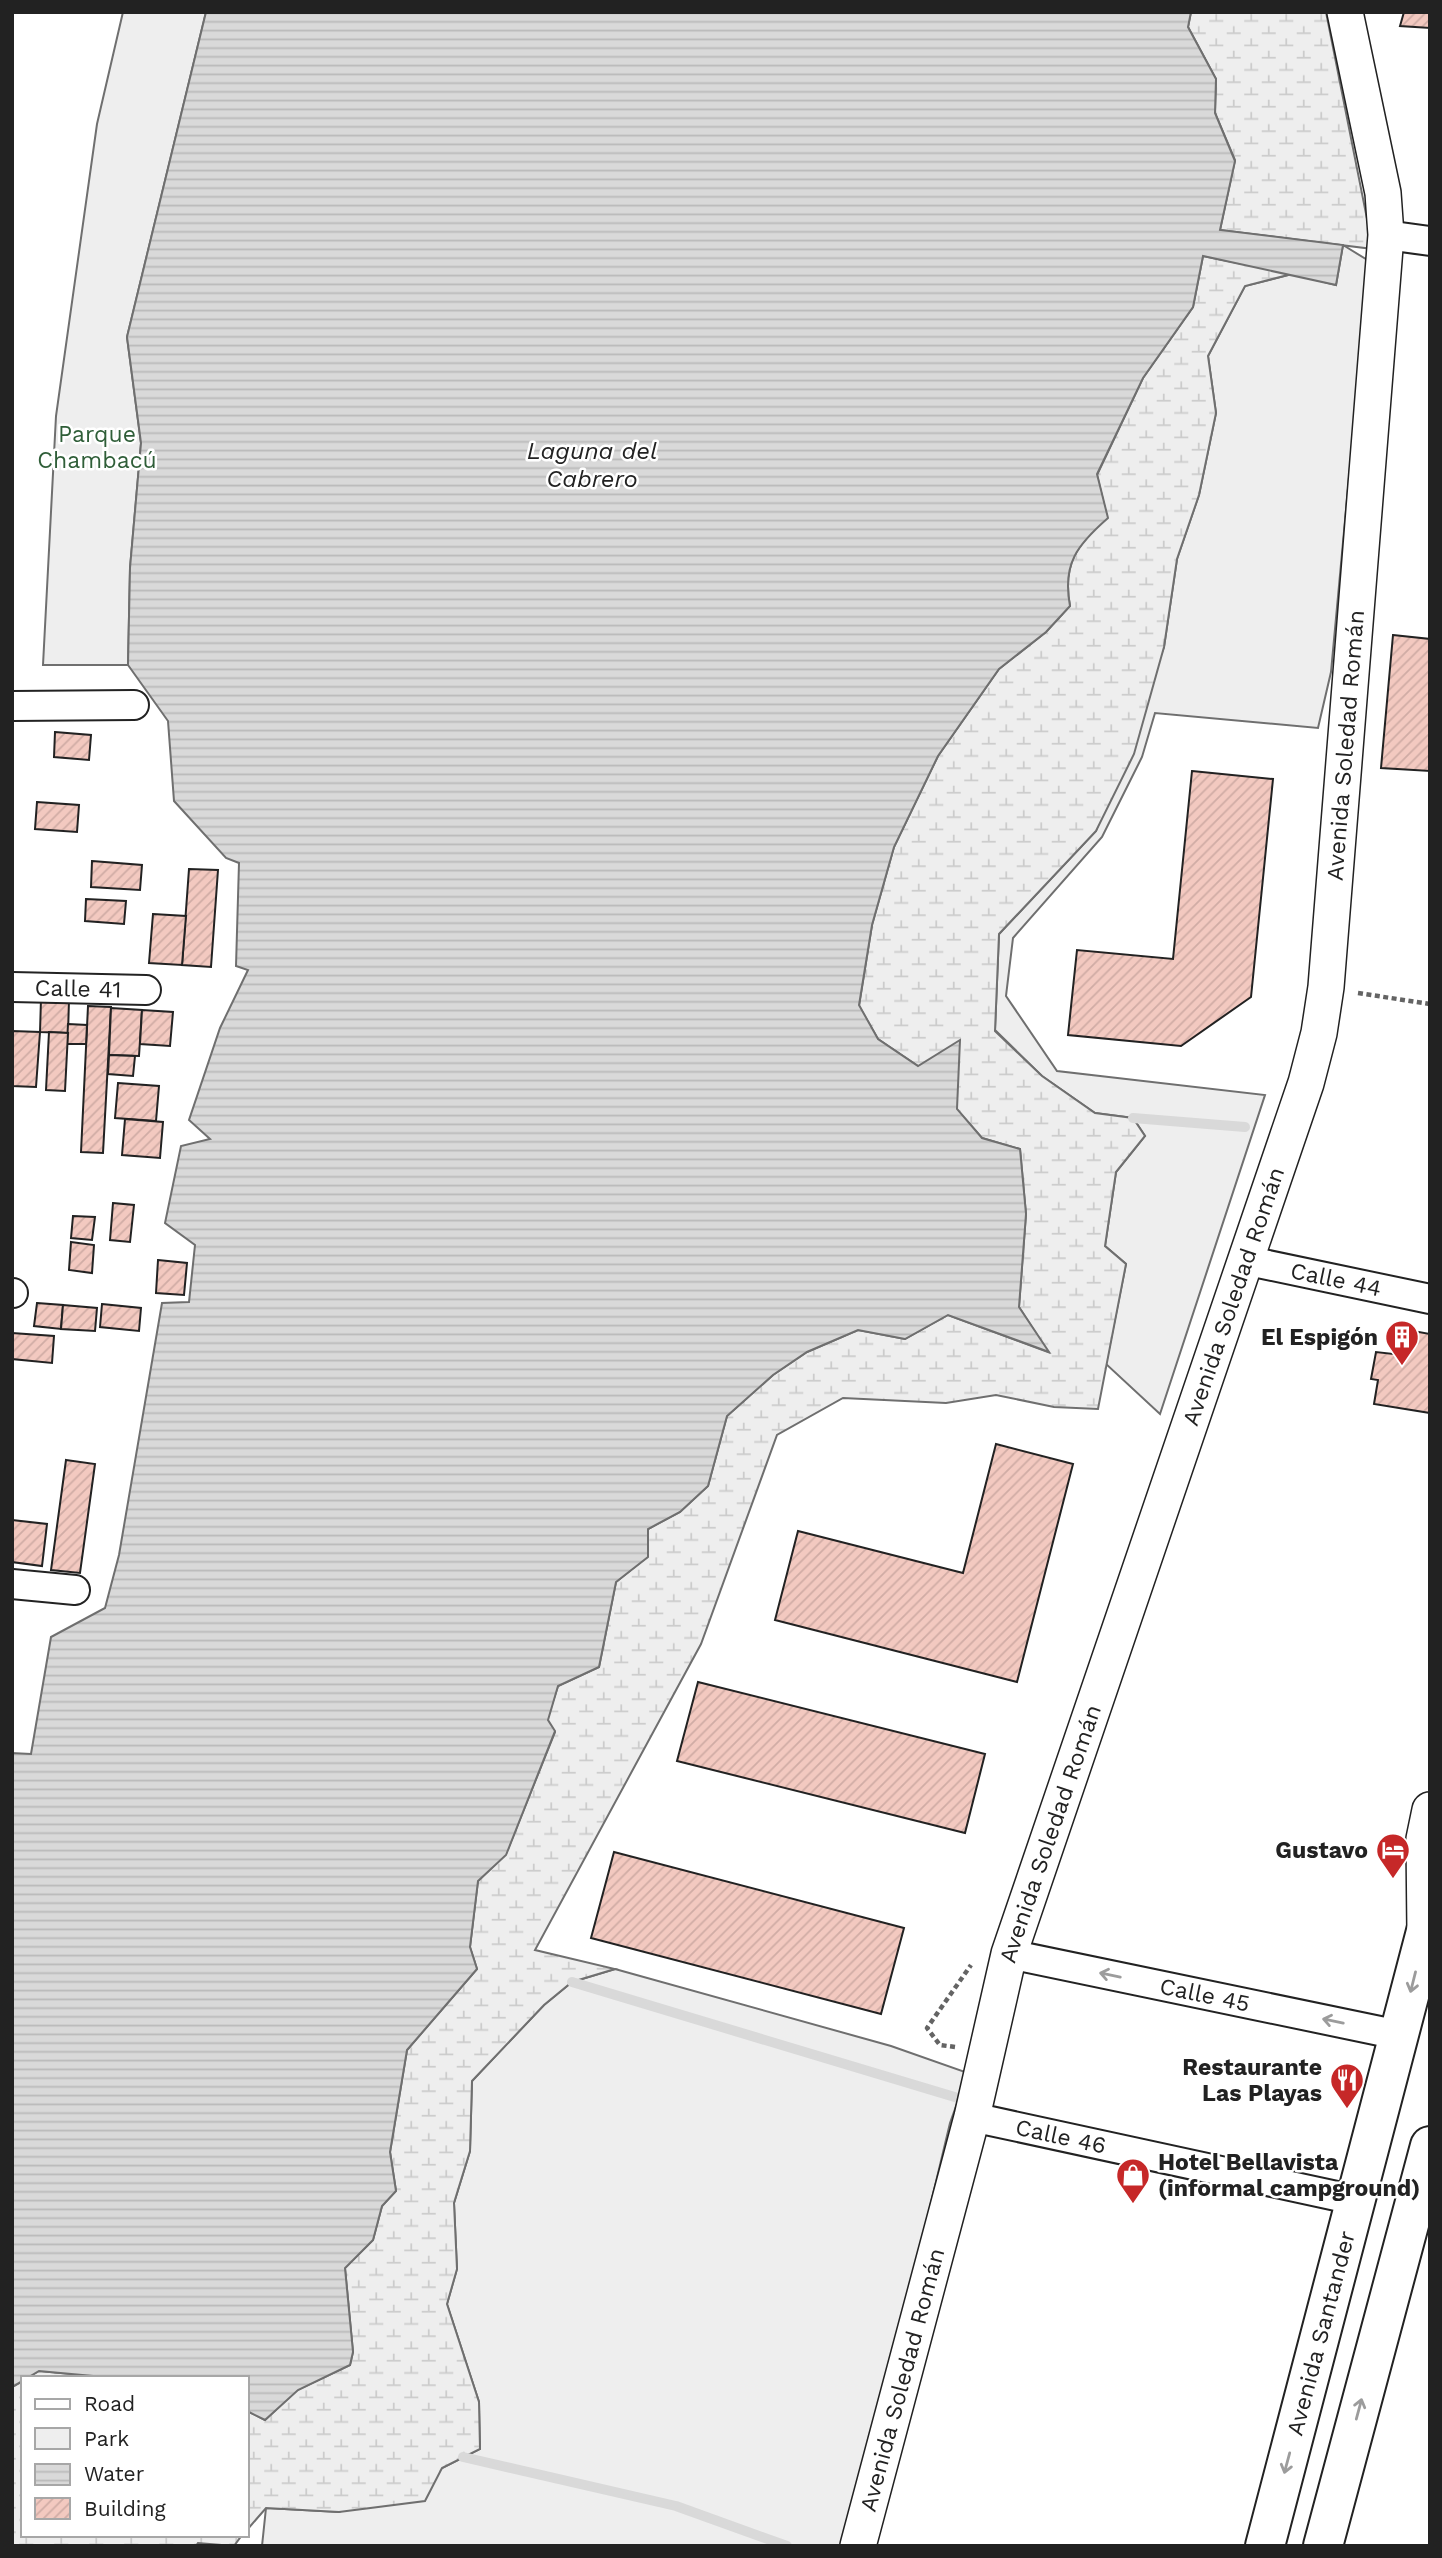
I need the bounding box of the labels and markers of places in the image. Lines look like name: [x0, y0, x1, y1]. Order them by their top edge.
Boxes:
building icon: El Espigón: [1383, 1318, 1421, 1367]
place label: El Espigón: [1261, 1324, 1378, 1351]
hotel icon: Gustavo: [1374, 1831, 1412, 1880]
place label: Gustavo: [1275, 1837, 1368, 1864]
place label: Restaurante Las Playas: [1182, 2054, 1322, 2107]
restaurant icon: Restaurante Las Playas: [1328, 2061, 1366, 2110]
place label: Hotel Bellavista (informal campground): [1158, 2149, 1420, 2202]
shop icon: Hotel Bellavista (informal campground): [1114, 2156, 1152, 2205]

